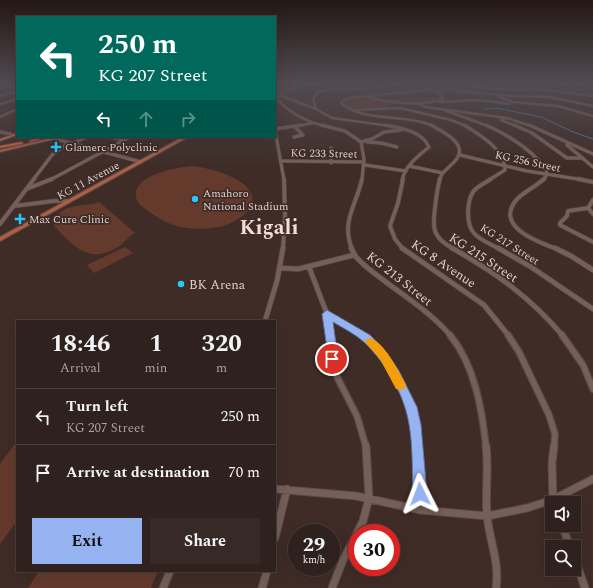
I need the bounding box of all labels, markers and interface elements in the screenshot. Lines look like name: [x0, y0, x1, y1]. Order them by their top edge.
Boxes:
text: 250 m: [98, 23, 177, 66]
icon: left: [32, 32, 84, 84]
text: KG 207 Street: [98, 62, 207, 89]
icon: left: [93, 108, 115, 130]
icon: ahead: [135, 108, 157, 130]
icon: right: [177, 108, 199, 130]
place label: Glamerc Polyclinic: [65, 139, 158, 156]
marker: Glamerc Polyclinic: [50, 141, 62, 153]
street label: KG 233 Street: [290, 144, 358, 163]
street label: KG 256 Street: [493, 146, 562, 177]
street label: KG 11 Avenue: [54, 157, 123, 204]
place label: Amahoro National Stadium: [203, 185, 289, 215]
marker: Amahoro National Stadium: [190, 194, 200, 204]
place label: Max Cure Clinic: [29, 211, 109, 228]
district label: Kigali: [240, 212, 298, 244]
marker: Max Cure Clinic: [14, 213, 26, 225]
street label: KG 217 Street: [477, 220, 543, 269]
street label: KG 215 Street: [445, 228, 522, 288]
street label: KG 8 Avenue: [407, 235, 480, 293]
street label: KG 213 Street: [362, 247, 437, 311]
place label: BK Arena: [189, 275, 246, 295]
marker: BK Arena: [176, 279, 186, 289]
text: 18:46: [50, 326, 110, 362]
text: 1: [149, 326, 163, 362]
text: 320: [201, 326, 242, 362]
pin: [315, 342, 349, 376]
icon: arrive: [321, 348, 343, 370]
text: Arrival: [60, 358, 101, 378]
text: min: [145, 358, 167, 378]
text: m: [216, 358, 227, 378]
text: Turn left: [66, 395, 128, 418]
text: 250 m: [221, 405, 260, 428]
icon: left: [32, 406, 54, 428]
text: KG 207 Street: [66, 418, 145, 438]
text: Arrive at destination: [66, 461, 210, 484]
text: 70 m: [228, 461, 260, 484]
icon: arrive: [32, 462, 54, 484]
position arrow: [399, 473, 441, 515]
map controls: [545, 496, 581, 576]
button: sound: [545, 496, 581, 532]
button: Exit: [32, 518, 142, 564]
button: Share: [150, 518, 260, 564]
speed limit sign: 30: [348, 524, 400, 576]
text: 29: [303, 530, 325, 560]
button: search: [545, 540, 581, 576]
text: km/h: [303, 552, 325, 568]

